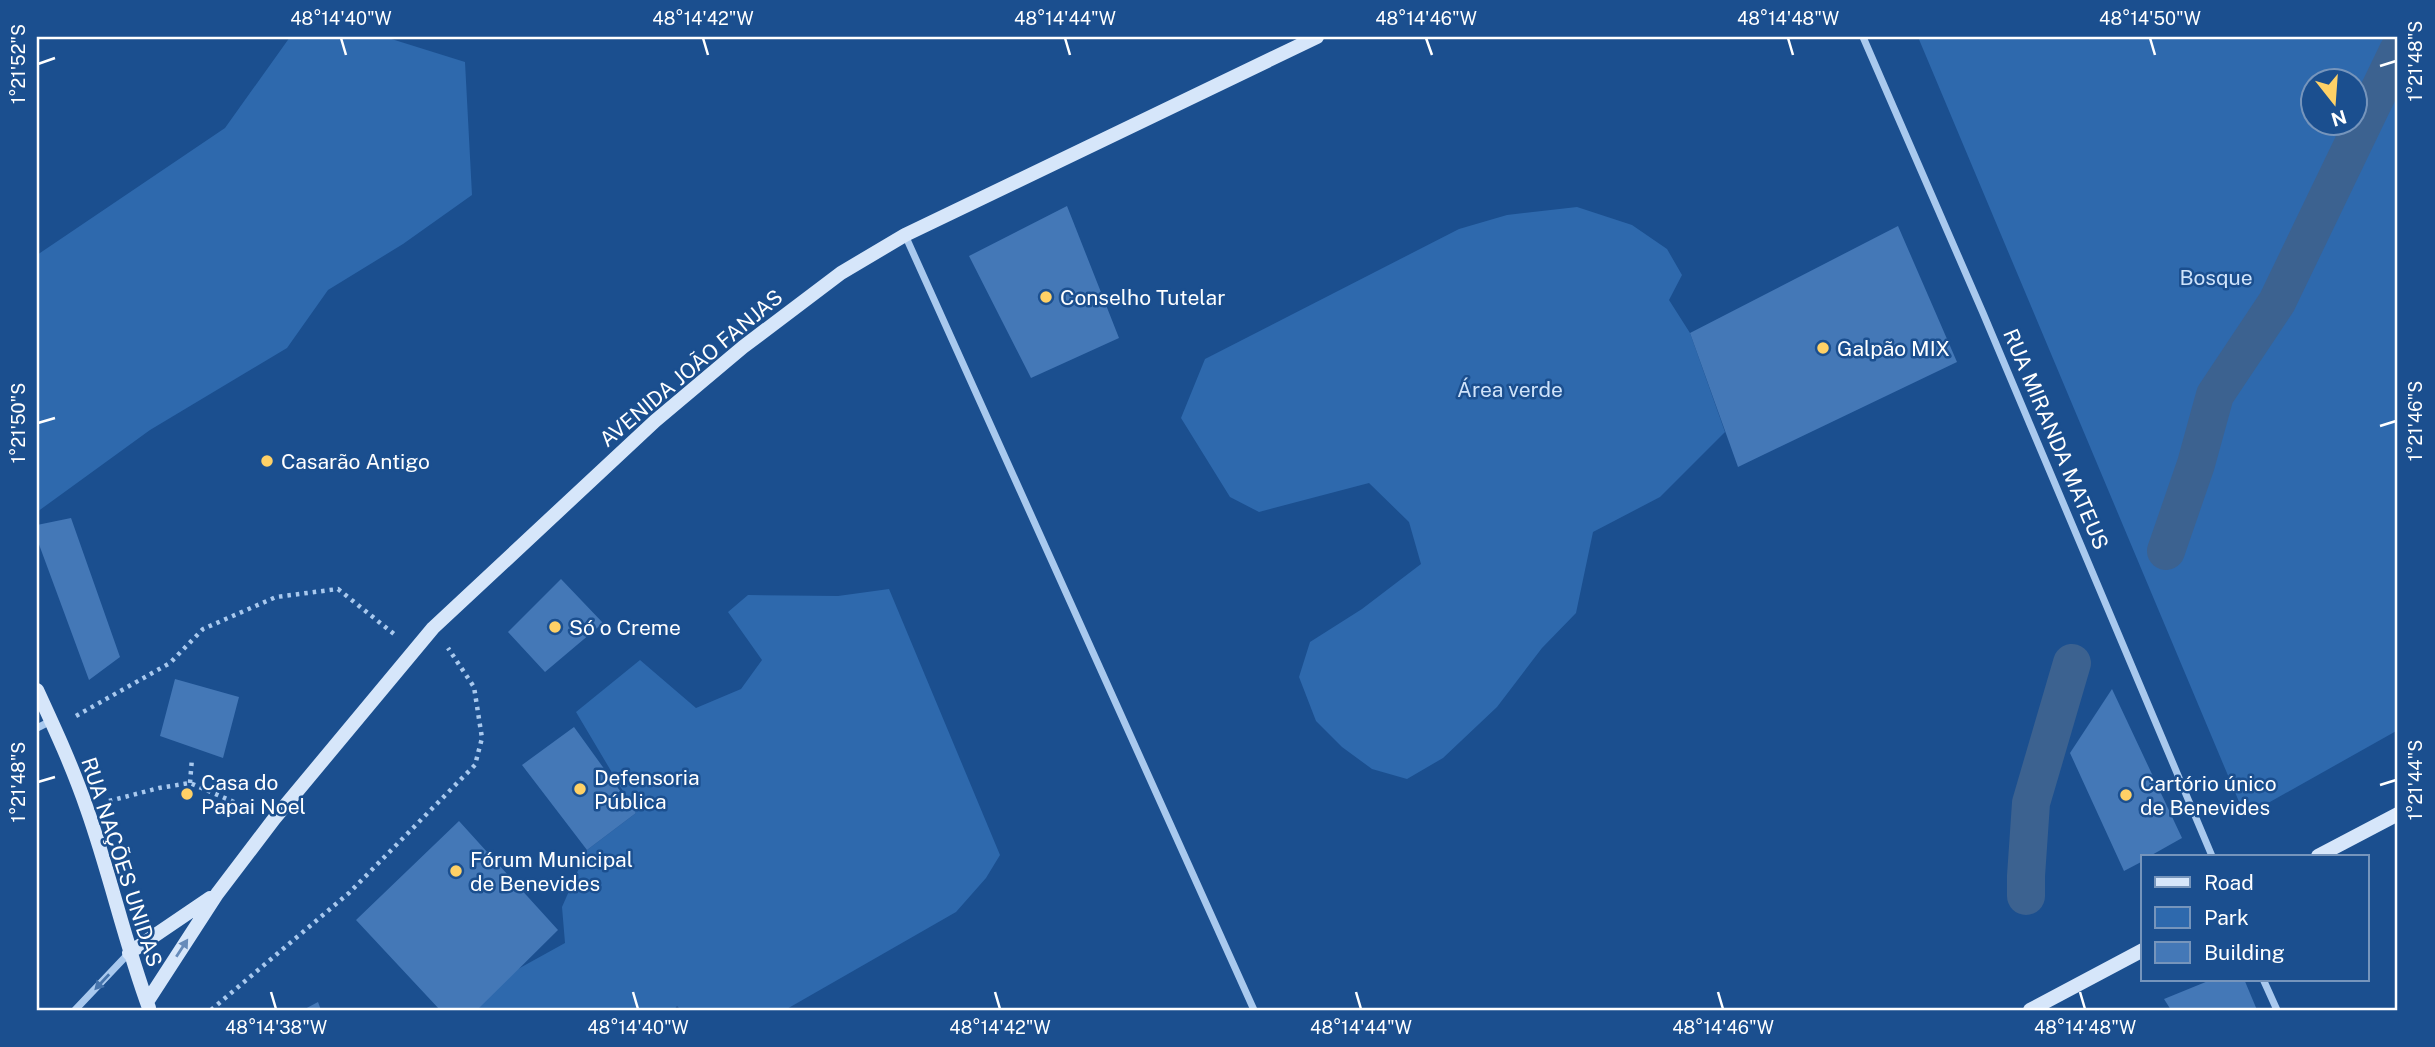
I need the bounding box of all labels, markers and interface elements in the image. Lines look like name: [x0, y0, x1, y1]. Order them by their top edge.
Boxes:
text: 48°14'40"W: [290, 8, 392, 29]
text: 48°14'42"W: [652, 8, 754, 29]
text: 48°14'44"W: [1014, 8, 1116, 29]
text: 48°14'46"W: [1375, 8, 1477, 29]
text: 48°14'48"W: [1737, 8, 1839, 29]
text: 48°14'50"W: [2099, 8, 2201, 29]
text: 1°21'48"S: [2405, 21, 2426, 101]
text: 1°21'52"S: [8, 24, 29, 104]
north arrow: [2298, 66, 2368, 136]
text: N: [2329, 106, 2349, 131]
park label: Bosque: [2179, 265, 2253, 290]
street label: AVENIDA JOÃO FANJAS: [594, 284, 788, 452]
place label: Conselho Tutelar: [1060, 285, 1225, 310]
marker: Conselho Tutelar: [1038, 289, 1054, 305]
street label: RUA MIRANDA MATEUS: [1998, 325, 2114, 553]
place label: Galpão MIX: [1837, 336, 1950, 361]
marker: Galpão MIX: [1815, 340, 1831, 356]
park label: Área verde: [1457, 377, 1563, 402]
text: 1°21'46"S: [2405, 381, 2426, 461]
text: 1°21'50"S: [8, 383, 29, 463]
place label: Casarão Antigo: [281, 449, 430, 474]
marker: Casarão Antigo: [259, 453, 275, 469]
place label: Só o Creme: [569, 615, 681, 640]
marker: Só o Creme: [547, 619, 563, 635]
text: 1°21'44"S: [2405, 740, 2426, 820]
text: 1°21'48"S: [8, 742, 29, 822]
street label: RUA NAÇÕES UNIDAS: [76, 754, 168, 970]
place label: Defensoria Pública: [594, 765, 700, 814]
place label: Casa do Papai Noel: [201, 770, 306, 819]
place label: Cartório único de Benevides: [2140, 771, 2277, 820]
marker: Defensoria Pública: [572, 781, 588, 797]
marker: Casa do Papai Noel: [179, 786, 195, 802]
marker: Cartório único de Benevides: [2118, 787, 2134, 803]
place label: Fórum Municipal de Benevides: [470, 847, 633, 896]
legend: [2141, 855, 2368, 981]
marker: Fórum Municipal de Benevides: [448, 863, 464, 879]
text: Road: [2204, 870, 2254, 895]
text: Park: [2204, 905, 2249, 930]
one-way arrow: [175, 939, 189, 957]
text: Building: [2204, 940, 2285, 965]
one-way arrow: [94, 973, 110, 990]
text: 48°14'38"W: [225, 1017, 327, 1038]
text: 48°14'40"W: [587, 1017, 689, 1038]
text: 48°14'42"W: [949, 1017, 1051, 1038]
text: 48°14'44"W: [1310, 1017, 1412, 1038]
text: 48°14'46"W: [1672, 1017, 1774, 1038]
text: 48°14'48"W: [2034, 1017, 2136, 1038]

